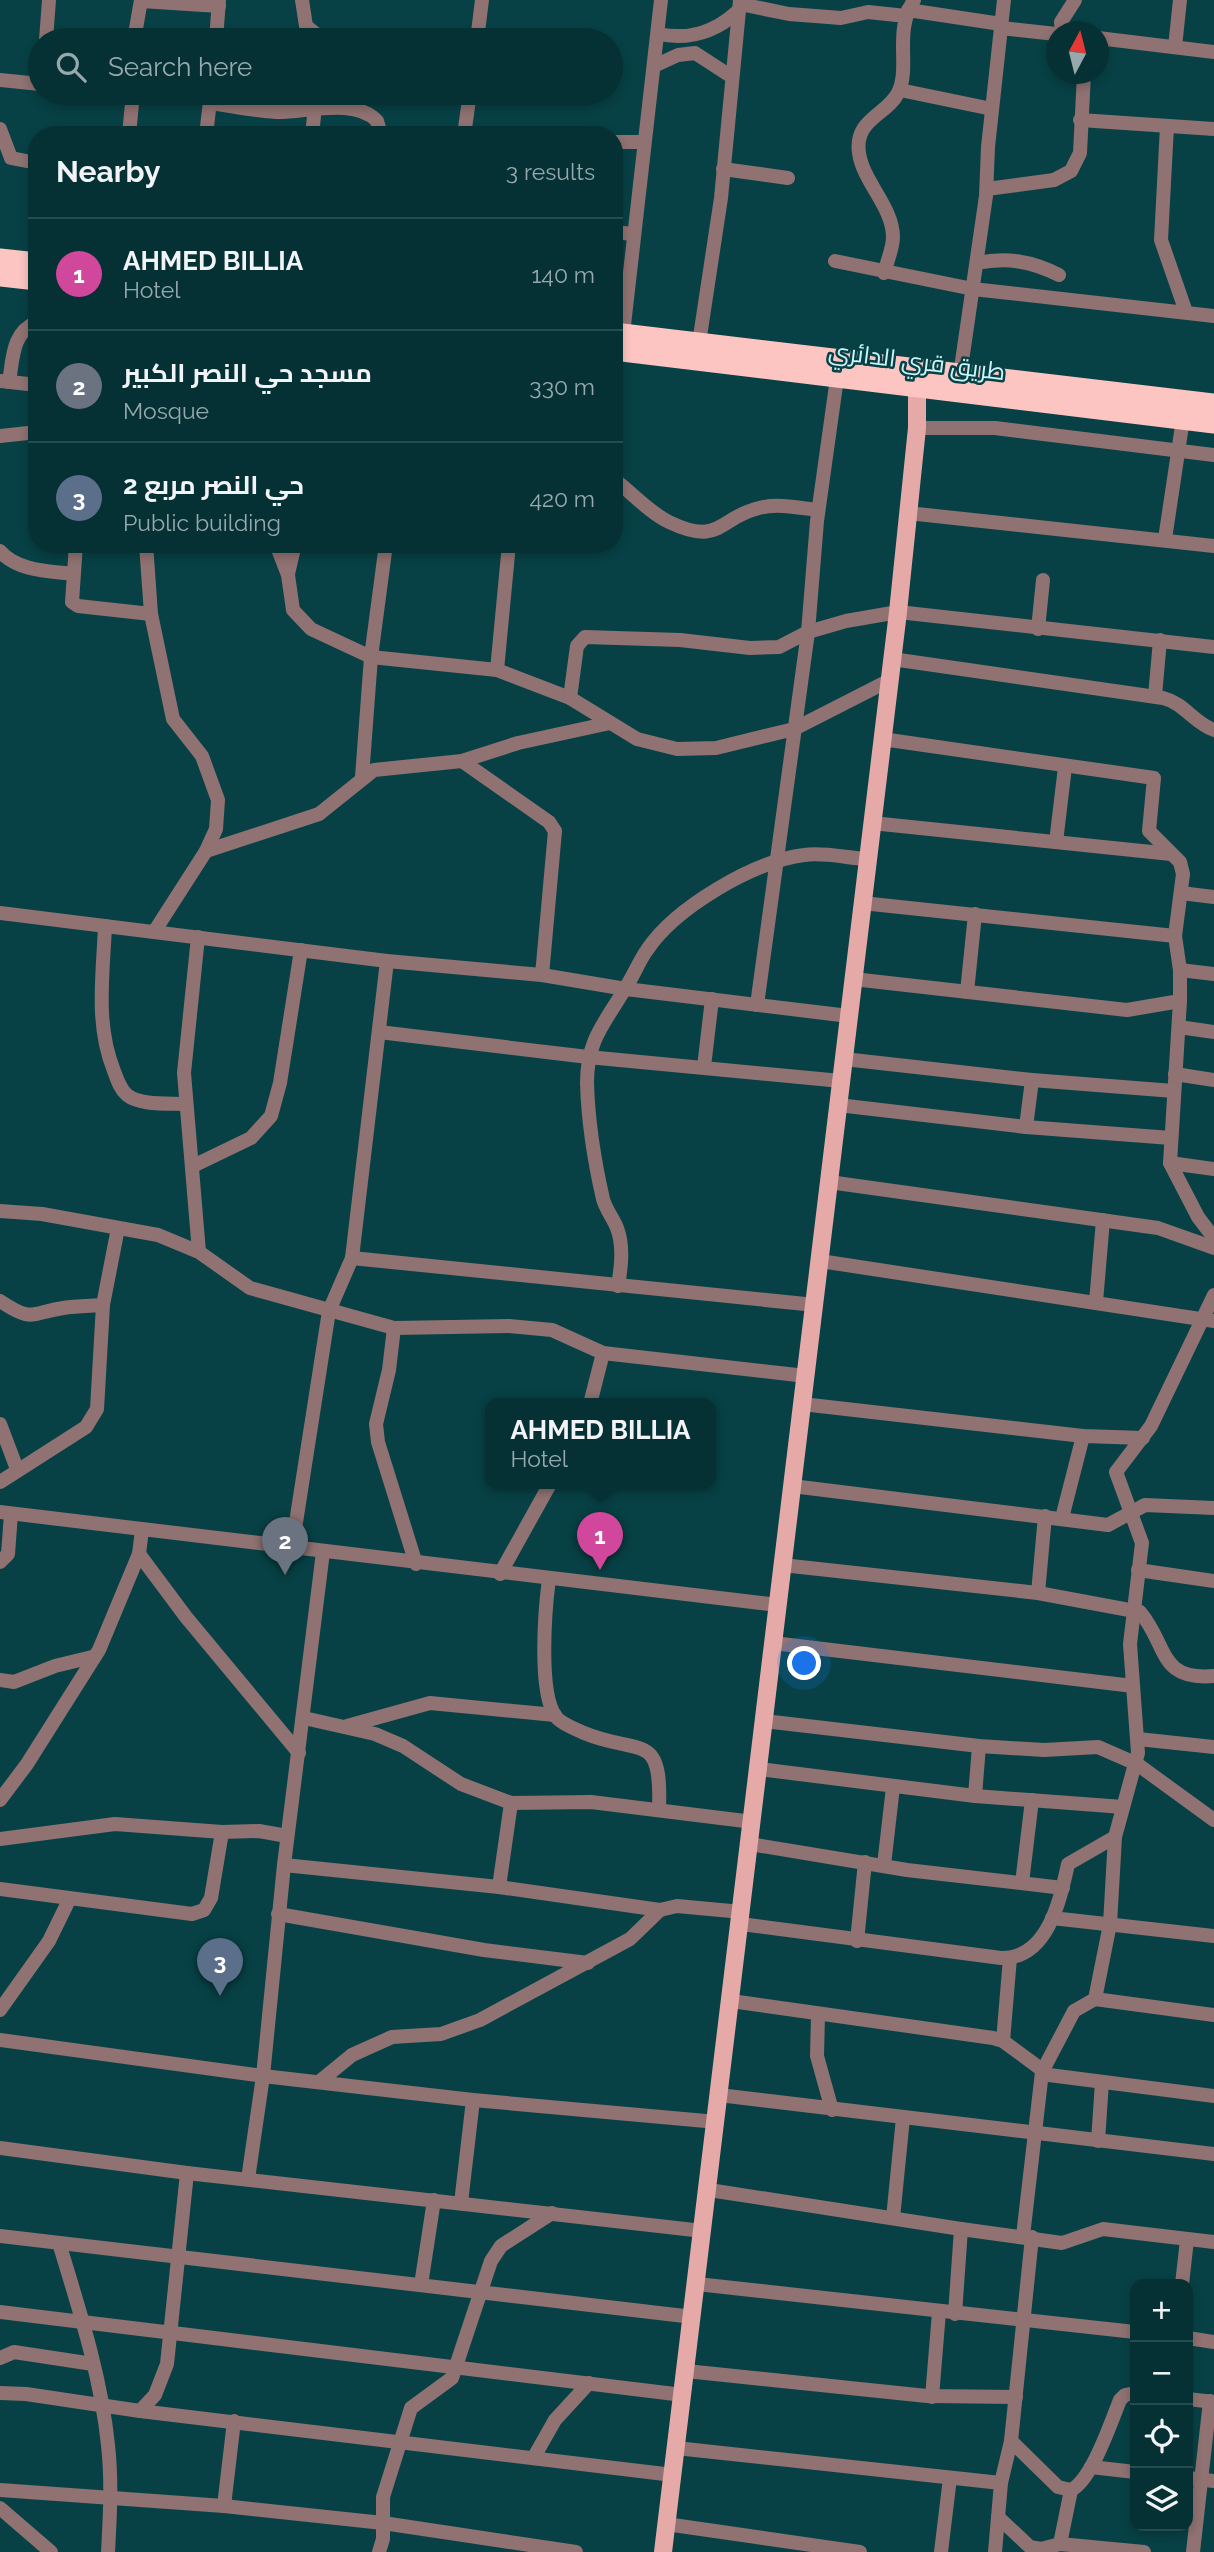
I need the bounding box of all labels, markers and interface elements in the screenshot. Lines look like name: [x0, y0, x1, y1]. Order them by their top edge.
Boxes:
north arrow: [1046, 21, 1109, 84]
search box: [28, 28, 623, 105]
icon: search: [52, 48, 90, 86]
text: Search here: [108, 52, 252, 82]
text: Nearby: [56, 154, 160, 189]
text: 3 results: [506, 158, 595, 185]
text: AHMED BILLIA: [123, 246, 303, 276]
text: 1: [73, 261, 85, 288]
text: 140 m: [532, 261, 595, 288]
text: Hotel: [123, 276, 181, 303]
street label: طريق قري الدائري: [826, 336, 1007, 390]
text: مسجد حي النصر الكبير: [123, 358, 372, 388]
text: 2: [73, 373, 85, 400]
text: 330 m: [529, 373, 595, 400]
text: Mosque: [123, 397, 209, 424]
text: حي النصر مربع 2: [123, 470, 304, 500]
text: 3: [73, 485, 85, 512]
text: 420 m: [529, 485, 595, 512]
text: Public building: [123, 509, 281, 536]
popup: [485, 1398, 716, 1489]
text: AHMED BILLIA: [510, 1415, 691, 1445]
text: Hotel: [510, 1445, 568, 1472]
pin: 1: [577, 1512, 623, 1570]
pin: 2: [262, 1517, 308, 1575]
your location: [787, 1646, 821, 1680]
pin: 3: [197, 1938, 243, 1996]
map controls: [1130, 2279, 1193, 2531]
button: +: [1130, 2279, 1193, 2342]
button: −: [1130, 2342, 1193, 2405]
button: locate: [1130, 2405, 1193, 2468]
button: layers: [1130, 2468, 1193, 2531]

